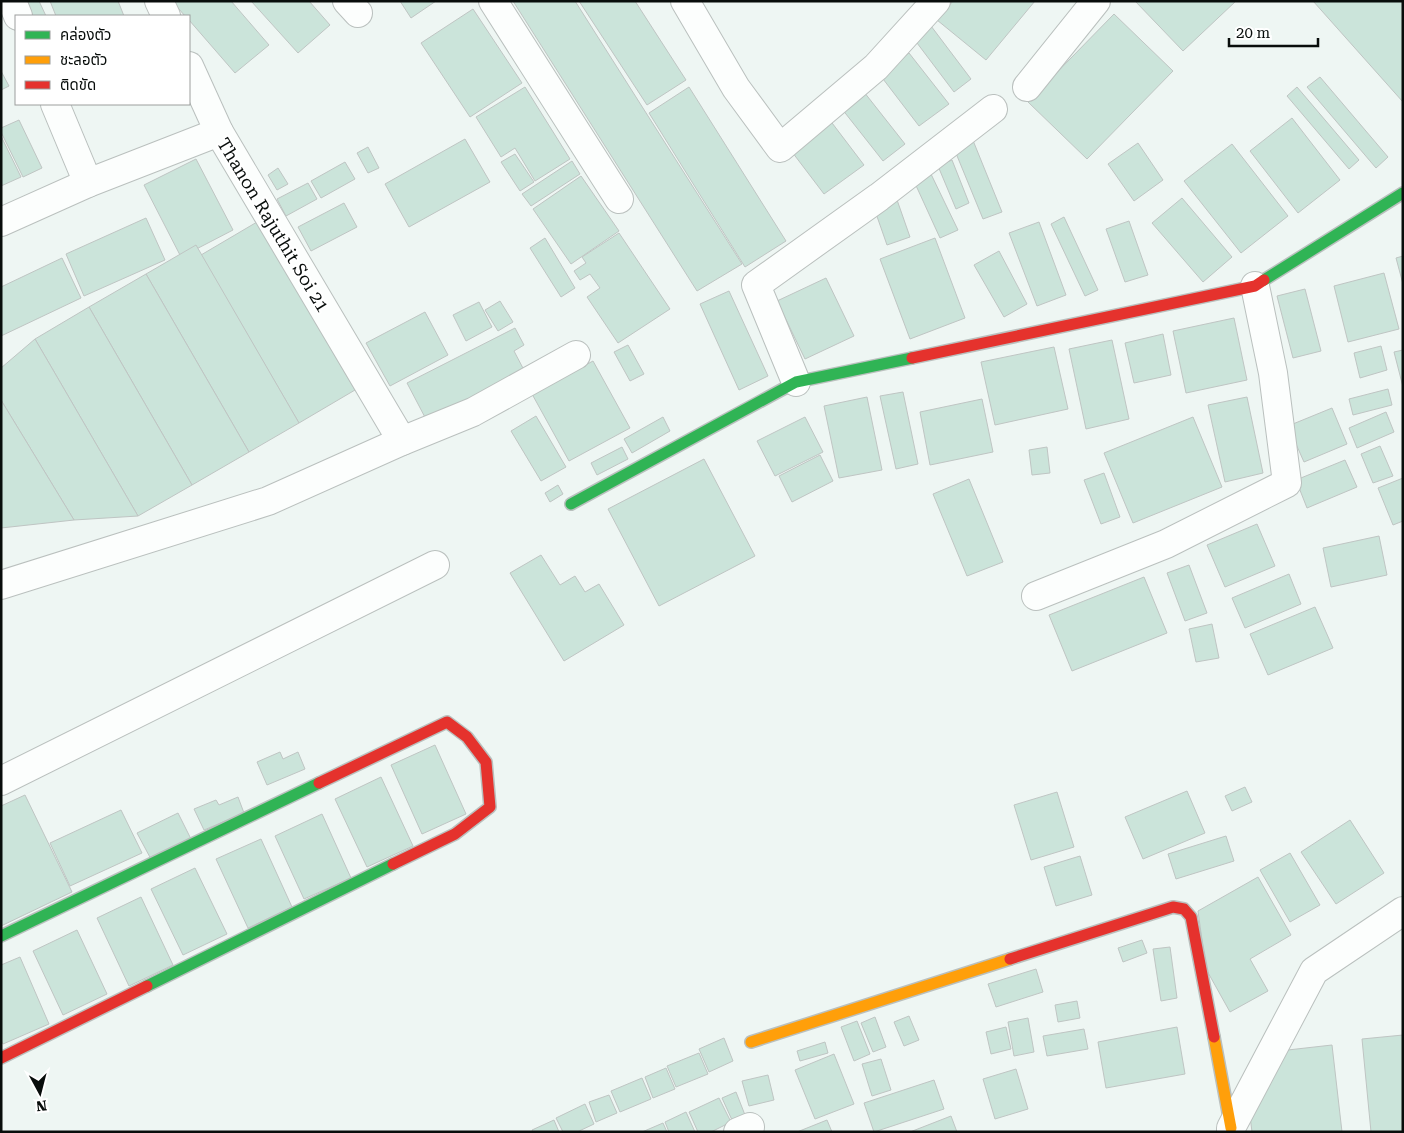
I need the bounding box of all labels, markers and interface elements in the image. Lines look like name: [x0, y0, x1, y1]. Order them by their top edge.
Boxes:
legend: [15, 15, 190, 105]
scale bar: [1229, 15, 1318, 47]
text: 20 m: [1236, 24, 1271, 42]
text: คล่องตัว: [60, 26, 111, 44]
text: ชะลอตัว: [60, 51, 107, 69]
text: ติดขัด: [60, 76, 96, 94]
street label: Thanon Rajuthit Soi 21: [213, 134, 334, 316]
north arrow: [15, 1068, 65, 1118]
text: N: [35, 1097, 48, 1115]

